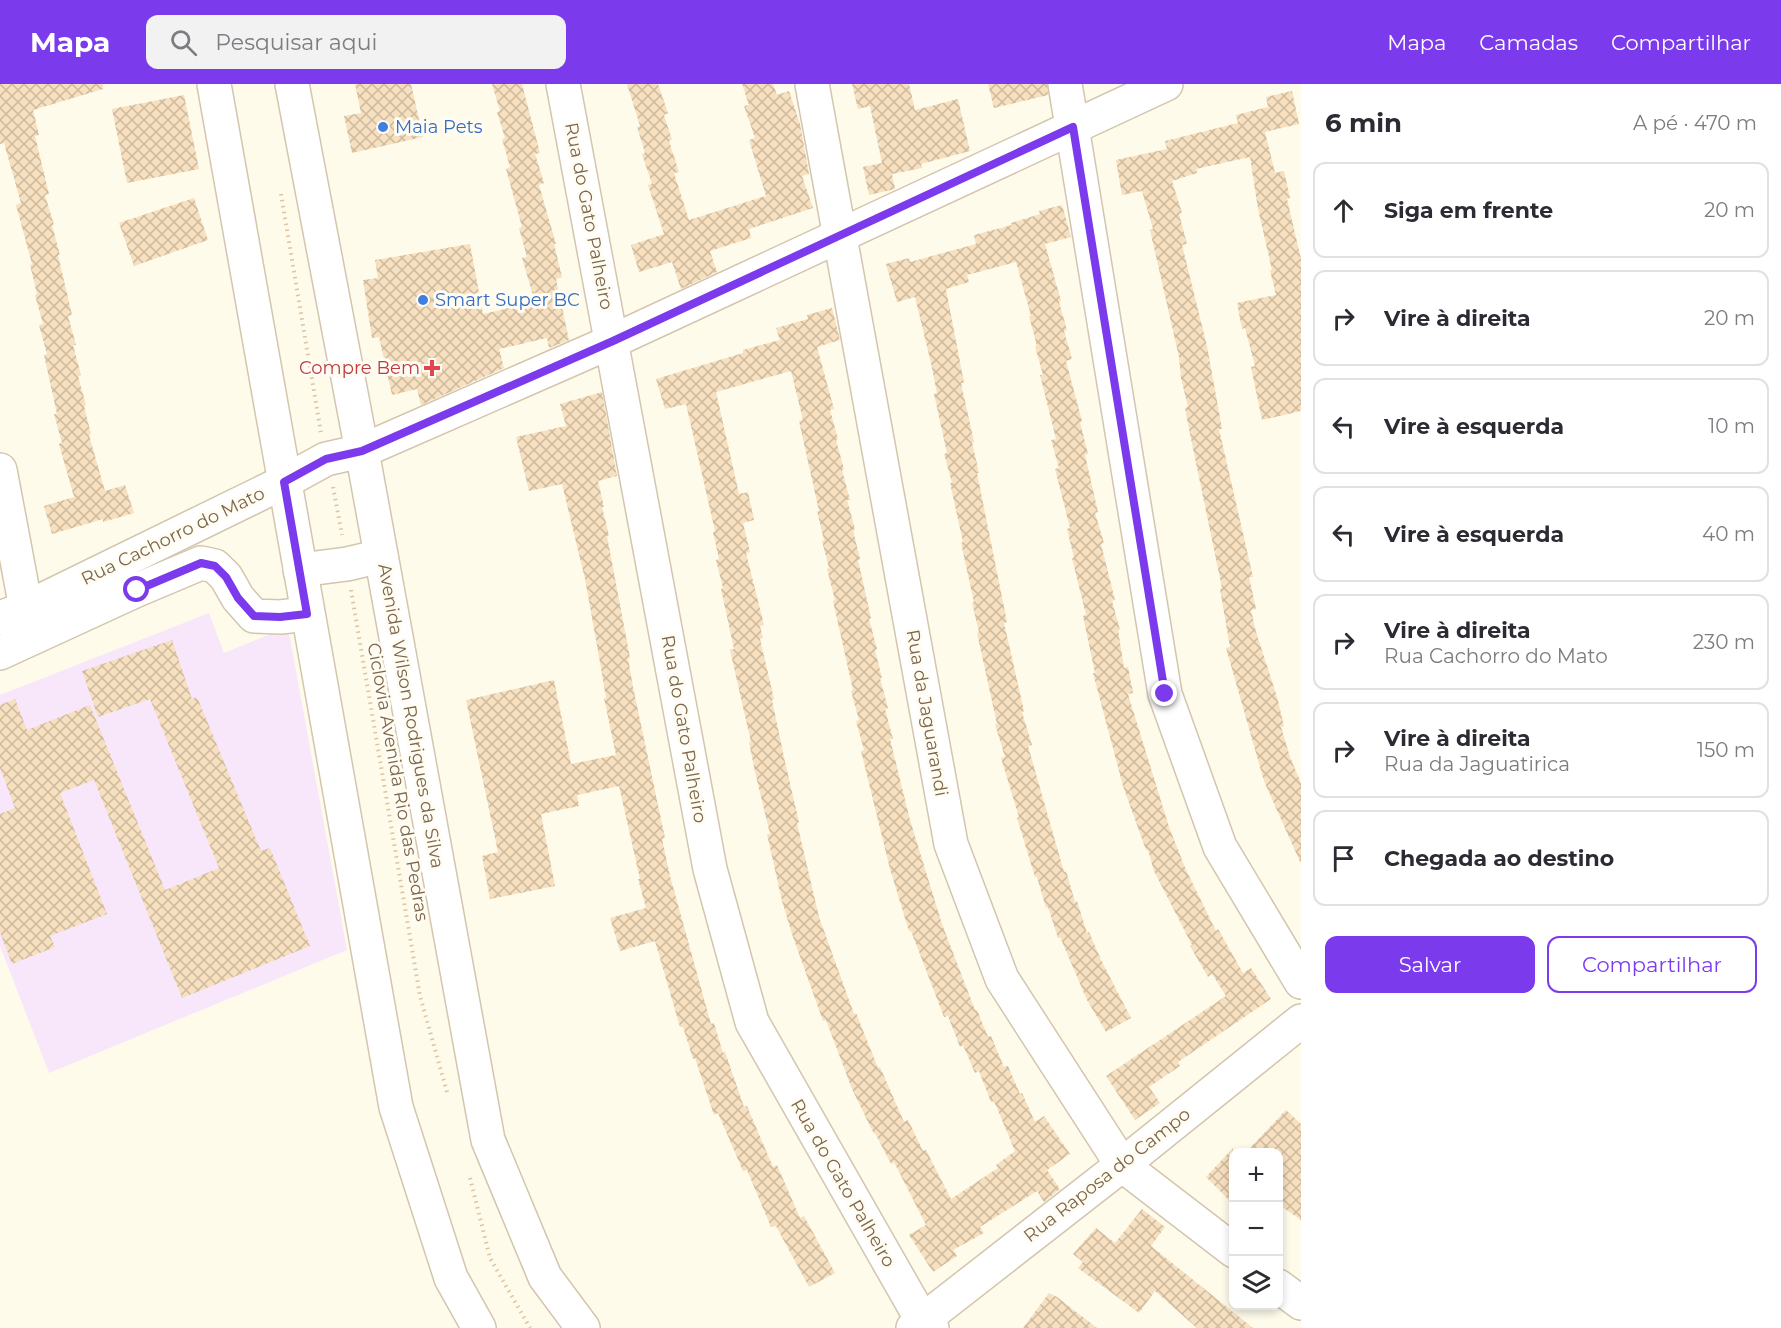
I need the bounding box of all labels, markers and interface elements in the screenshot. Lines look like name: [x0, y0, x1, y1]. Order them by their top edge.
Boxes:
search box: [146, 15, 566, 69]
text: Mapa: [30, 25, 110, 59]
icon: search: [167, 26, 200, 59]
text: Pesquisar aqui: [215, 29, 377, 56]
text: Mapa: [1387, 30, 1446, 55]
text: Camadas: [1479, 30, 1578, 55]
text: Compartilhar: [1611, 30, 1751, 55]
text: 6 min: [1325, 107, 1402, 139]
text: A pé · 470 m: [1633, 111, 1757, 135]
place label: Maia Pets: [395, 116, 483, 138]
marker: Maia Pets: [376, 120, 390, 134]
street label: Rua do Gato Palheiro: [560, 120, 618, 312]
icon: ahead: [1327, 194, 1360, 227]
text: Siga em frente: [1384, 197, 1553, 224]
text: 20 m: [1704, 198, 1755, 222]
place label: Smart Super BC: [435, 289, 580, 311]
marker: Smart Super BC: [416, 293, 430, 307]
icon: right: [1327, 302, 1360, 335]
text: Vire à direita: [1384, 305, 1531, 332]
text: 20 m: [1704, 306, 1755, 330]
place label: Compre Bem: [299, 357, 420, 379]
marker: Compre Bem: [425, 361, 439, 375]
icon: left: [1327, 410, 1360, 443]
text: Vire à esquerda: [1384, 413, 1564, 440]
text: 10 m: [1708, 414, 1755, 438]
street label: Rua Cachorro do Mato: [78, 482, 268, 590]
icon: left: [1327, 518, 1360, 551]
text: Vire à esquerda: [1384, 521, 1564, 548]
text: 40 m: [1702, 522, 1755, 546]
street label: Avenida Wilson Rodrigues da Silva: [373, 562, 449, 870]
route start: [123, 576, 149, 602]
text: Vire à direita: [1384, 617, 1531, 644]
icon: right: [1327, 626, 1360, 659]
street label: Rua da Jaguarandi: [901, 628, 953, 798]
text: 230 m: [1693, 630, 1755, 654]
street label: Rua do Gato Palheiro: [657, 633, 711, 825]
street label: Ciclovia Avenida Rio das Pedras: [363, 641, 433, 923]
text: Rua Cachorro do Mato: [1384, 644, 1608, 668]
route end: [1151, 680, 1177, 706]
text: Vire à direita: [1384, 725, 1531, 752]
icon: right: [1327, 734, 1360, 767]
text: 150 m: [1697, 738, 1755, 762]
text: Rua da Jaguatirica: [1384, 752, 1570, 776]
icon: arrive: [1327, 842, 1360, 875]
text: Chegada ao destino: [1384, 845, 1614, 872]
button: Salvar: [1325, 936, 1535, 993]
button: Compartilhar: [1547, 936, 1757, 993]
street label: Rua do Gato Palheiro: [786, 1095, 900, 1271]
street label: Rua Raposa do Campo: [1019, 1103, 1195, 1247]
map controls: [1229, 1148, 1283, 1310]
button: +: [1229, 1148, 1283, 1202]
button: −: [1229, 1202, 1283, 1256]
button: layers: [1229, 1256, 1283, 1310]

